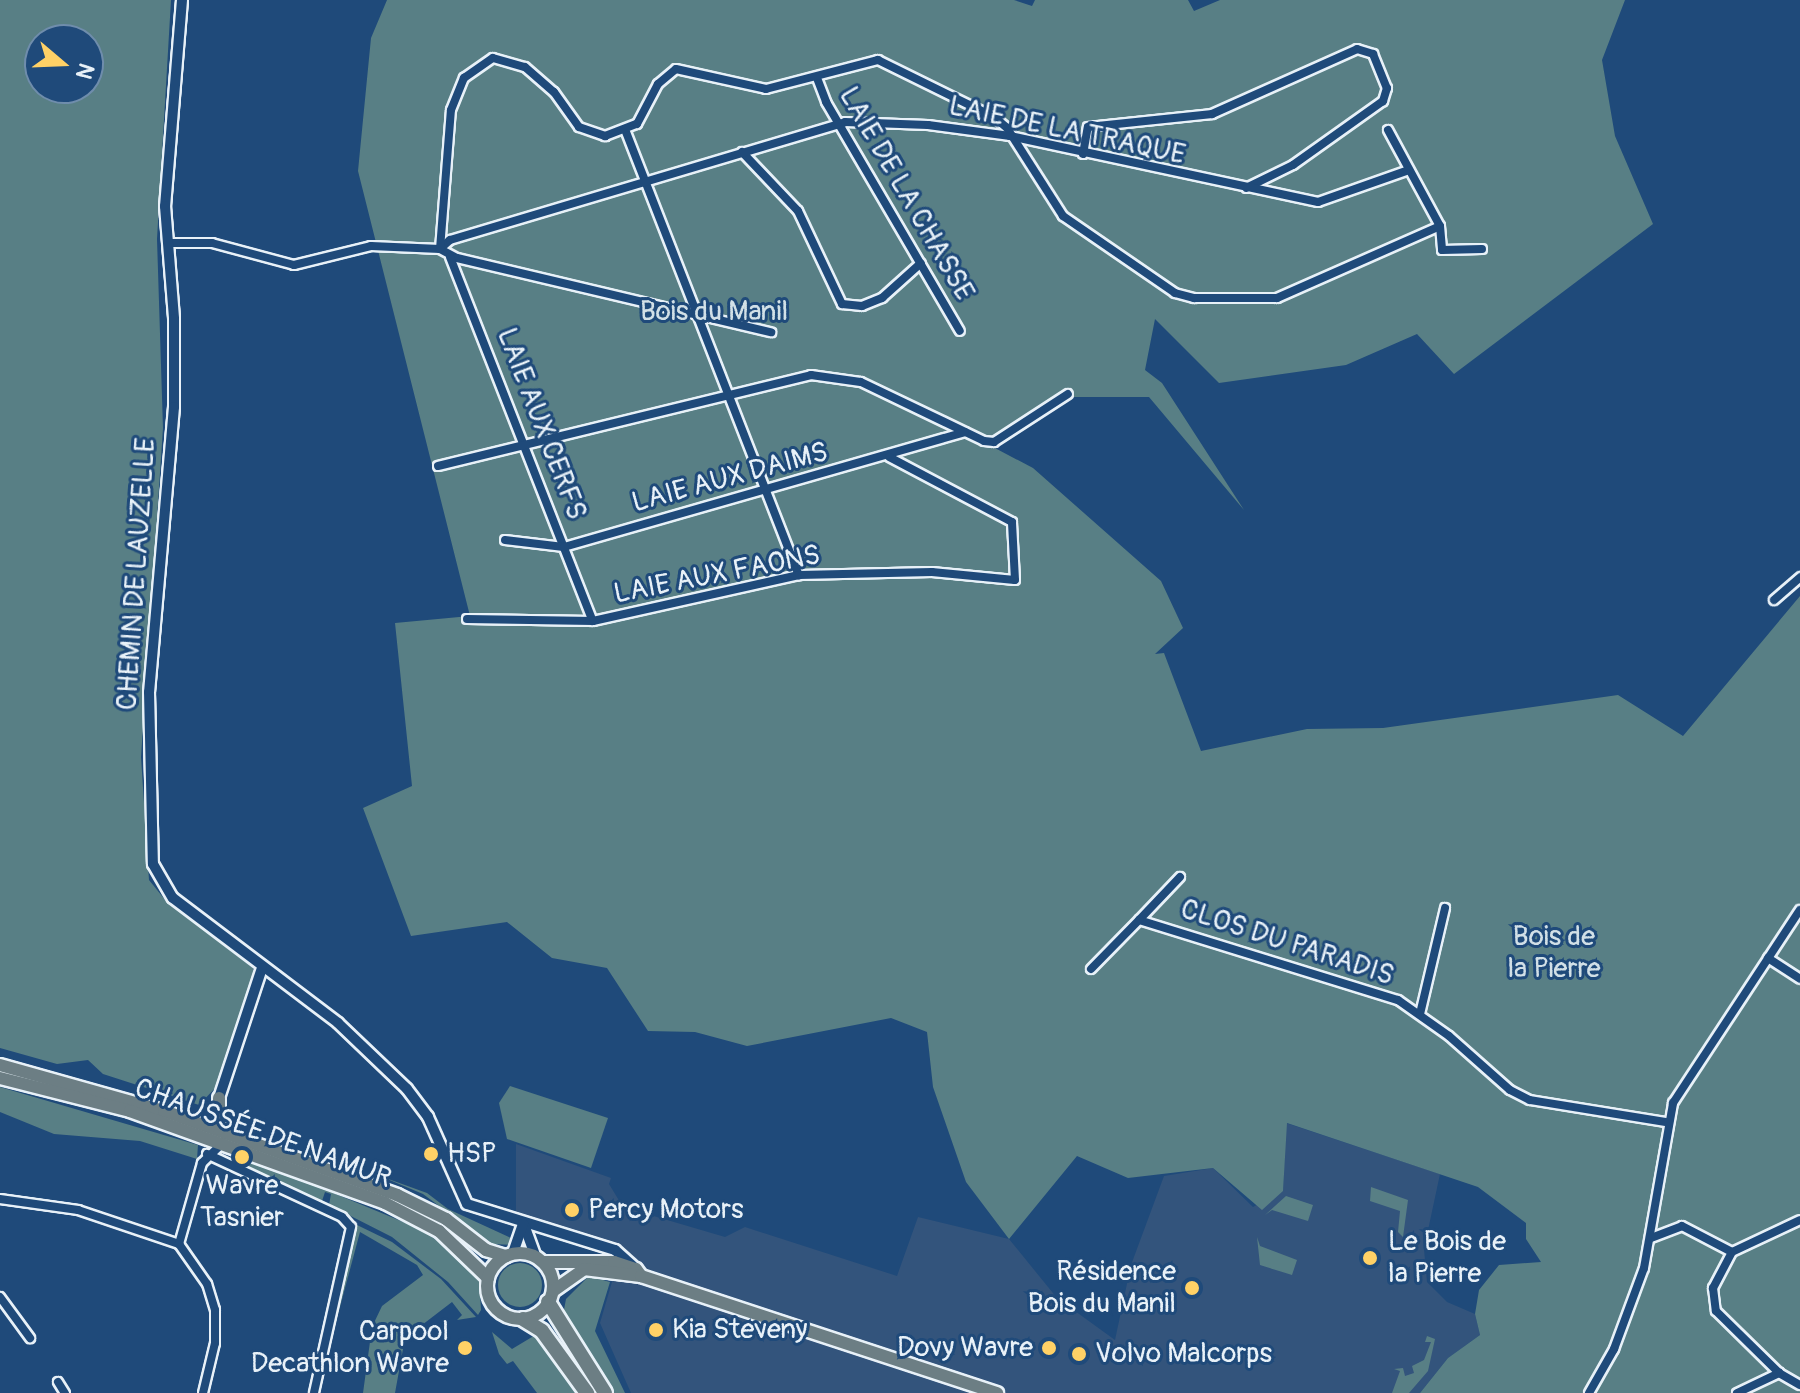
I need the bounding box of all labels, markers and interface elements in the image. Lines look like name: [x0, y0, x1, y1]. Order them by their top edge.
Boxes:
north arrow: [24, 24, 104, 104]
text: N: [69, 60, 100, 83]
street label: LAIE DE LA CHASSE: [831, 81, 981, 307]
street label: LAIE DE LA TRAQUE: [946, 90, 1188, 172]
park label: Bois du Manil: [640, 295, 788, 329]
street label: LAIE AUX CERFS: [489, 324, 593, 524]
street label: LAIE AUX DAIMS: [628, 436, 832, 520]
street label: CHEMIN DE LAUZELLE: [111, 437, 163, 711]
street label: LAIE AUX FAONS: [611, 539, 823, 611]
street label: CLOS DU PARADIS: [1176, 893, 1398, 993]
park label: Bois de la Pierre: [1507, 920, 1601, 986]
street label: CHAUSSÉE DE NAMUR: [130, 1072, 396, 1196]
place label: HSP: [447, 1137, 497, 1171]
marker: HSP: [422, 1145, 440, 1163]
marker: Wavre Tasnier: [233, 1148, 251, 1166]
place label: Wavre Tasnier: [200, 1169, 284, 1235]
place label: Percy Motors: [588, 1193, 744, 1227]
marker: Percy Motors: [563, 1201, 581, 1219]
place label: Le Bois de la Pierre: [1388, 1225, 1506, 1291]
marker: Le Bois de la Pierre: [1359, 1247, 1381, 1269]
place label: Résidence Bois du Manil: [1028, 1255, 1176, 1321]
marker: Résidence Bois du Manil: [1183, 1279, 1201, 1297]
place label: Kia Steveny: [672, 1313, 807, 1347]
place label: Carpool Decathlon Wavre: [251, 1315, 449, 1381]
marker: Kia Steveny: [647, 1321, 665, 1339]
place label: Dovy Wavre: [897, 1331, 1033, 1365]
place label: Volvo Malcorps: [1095, 1337, 1272, 1371]
marker: Carpool Decathlon Wavre: [456, 1339, 474, 1357]
marker: Dovy Wavre: [1040, 1339, 1058, 1357]
marker: Volvo Malcorps: [1070, 1345, 1088, 1363]

